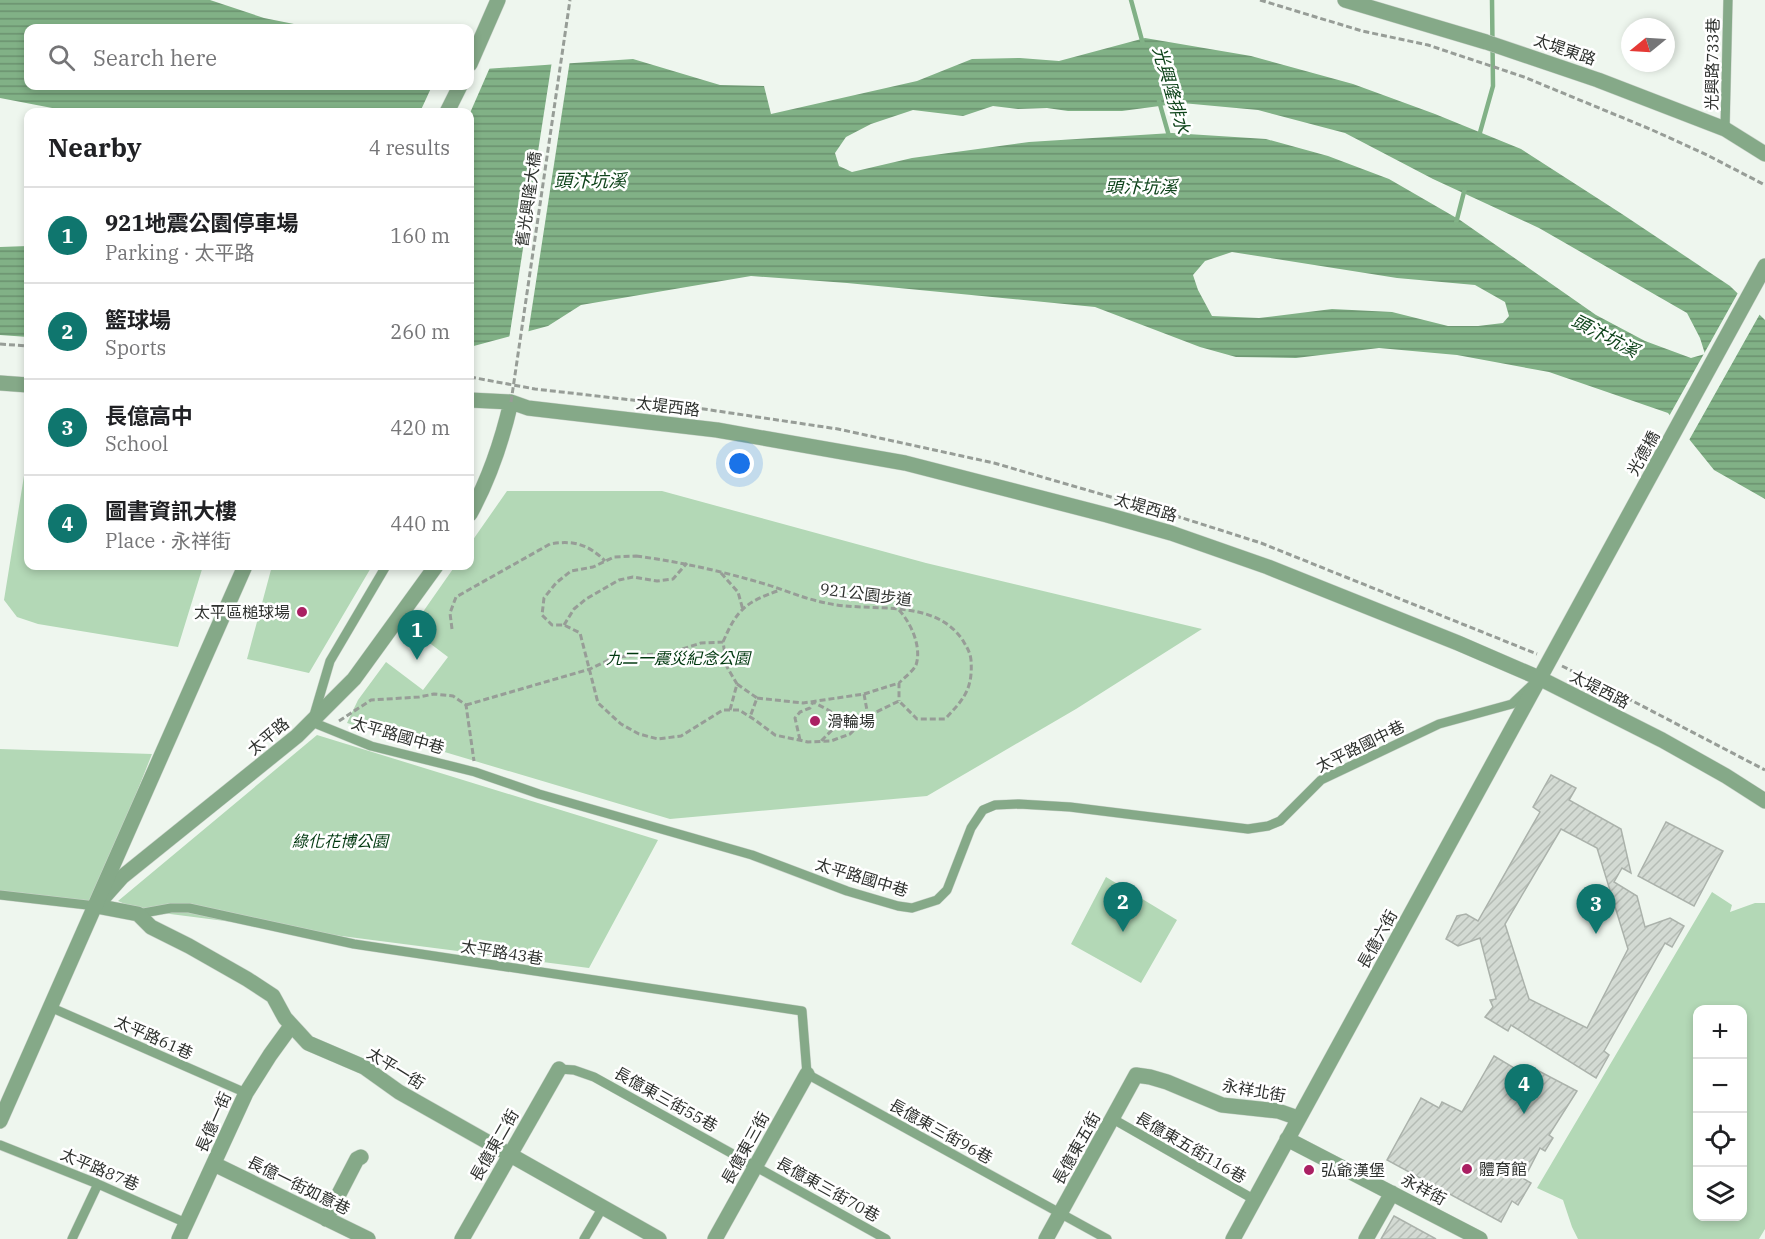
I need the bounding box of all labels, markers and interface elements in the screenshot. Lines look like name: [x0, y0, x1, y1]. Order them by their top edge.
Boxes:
street label: 光興路733巷: [1701, 17, 1723, 111]
north arrow: [1621, 18, 1675, 72]
search box: [24, 24, 474, 90]
street label: 太堤東路: [1531, 29, 1599, 69]
icon: search: [45, 41, 78, 74]
text: Search here: [93, 43, 217, 72]
water label: 光興隆排水: [1148, 43, 1195, 137]
text: Nearby: [48, 130, 142, 164]
text: 4 results: [369, 134, 450, 161]
street label: 舊光興隆大橋: [511, 150, 545, 248]
water label: 頭汴坑溪: [554, 169, 629, 192]
water label: 頭汴坑溪: [1105, 174, 1180, 199]
text: 921地震公園停車場: [105, 208, 299, 237]
text: 1: [62, 222, 74, 249]
text: 160 m: [390, 222, 450, 249]
text: Parking · 太平路: [105, 239, 254, 266]
text: 籃球場: [105, 305, 171, 334]
water label: 頭汴坑溪: [1568, 309, 1645, 364]
text: 2: [62, 318, 74, 345]
text: 260 m: [390, 318, 450, 345]
text: Sports: [105, 334, 166, 361]
street label: 太堤西路: [635, 392, 701, 420]
text: 長億高中: [105, 401, 193, 430]
text: 3: [62, 414, 74, 441]
text: 420 m: [390, 414, 450, 441]
street label: 光德橋: [1623, 427, 1663, 479]
text: School: [105, 430, 168, 457]
your location: [725, 449, 754, 478]
street label: 太堤西路: [1112, 489, 1180, 525]
text: 圖書資訊大樓: [105, 496, 237, 525]
text: 4: [62, 510, 74, 537]
text: 440 m: [390, 510, 450, 537]
text: Place · 永祥街: [105, 527, 231, 554]
street label: 921公園步道: [819, 578, 913, 610]
place label: 太平區槌球場: [194, 602, 290, 622]
marker: 太平區槌球場: [295, 605, 309, 619]
pin: 1: [398, 610, 436, 660]
park label: 九二一震災紀念公園: [606, 648, 752, 668]
street label: 太堤西路: [1567, 666, 1633, 712]
place label: 滑輪場: [827, 711, 875, 731]
street label: 太平路國中巷: [349, 712, 447, 758]
street label: 太平路: [243, 713, 293, 759]
marker: 滑輪場: [808, 714, 822, 728]
street label: 太平路國中巷: [1312, 716, 1408, 776]
park label: 綠化花博公園: [292, 831, 390, 851]
street label: 太平路國中巷: [813, 853, 911, 901]
pin: 2: [1104, 882, 1142, 932]
pin: 3: [1576, 884, 1616, 934]
street label: 長億六街: [1353, 906, 1401, 972]
street label: 太平路43巷: [459, 936, 545, 968]
map controls: [1693, 1005, 1747, 1221]
button: +: [1693, 1005, 1747, 1059]
street label: 太平路61巷: [112, 1011, 196, 1063]
street label: 太平一街: [364, 1043, 428, 1093]
button: −: [1693, 1059, 1747, 1113]
street label: 長億東三街55巷: [611, 1062, 721, 1136]
pin: 4: [1504, 1064, 1544, 1114]
street label: 永祥北街: [1221, 1075, 1287, 1105]
street label: 長億一街: [191, 1089, 235, 1155]
street label: 長億東三街96巷: [886, 1094, 996, 1168]
street label: 長億東二街: [465, 1105, 523, 1185]
street label: 長億東五街116巷: [1132, 1107, 1250, 1187]
street label: 長億東三街: [717, 1108, 773, 1188]
street label: 長億東五街: [1048, 1108, 1104, 1188]
button: locate: [1693, 1113, 1747, 1167]
street label: 太平路87巷: [58, 1144, 142, 1194]
street label: 長億一街如意巷: [244, 1151, 354, 1219]
street label: 長億東三街70巷: [773, 1152, 883, 1226]
place label: 體育館: [1479, 1159, 1527, 1179]
place label: 弘爺漢堡: [1321, 1160, 1385, 1180]
marker: 體育館: [1460, 1162, 1474, 1176]
marker: 弘爺漢堡: [1302, 1163, 1316, 1177]
button: layers: [1693, 1167, 1747, 1221]
street label: 永祥街: [1398, 1169, 1450, 1209]

